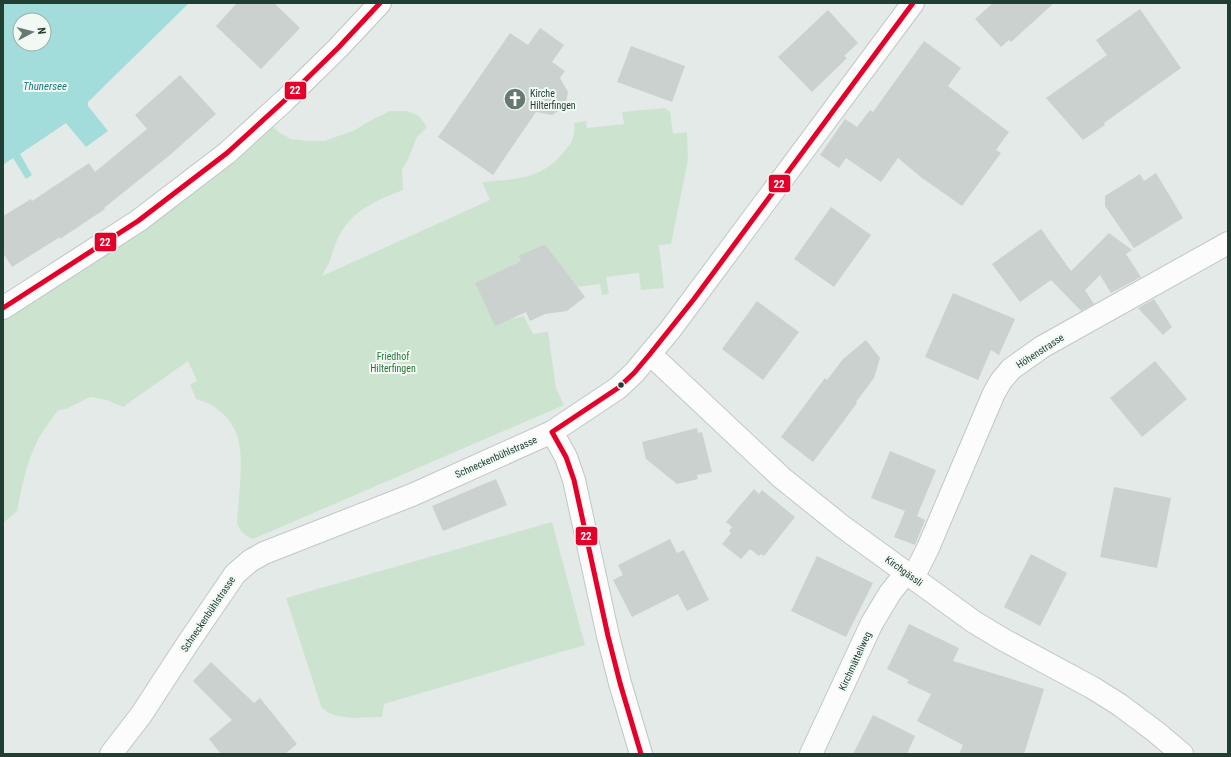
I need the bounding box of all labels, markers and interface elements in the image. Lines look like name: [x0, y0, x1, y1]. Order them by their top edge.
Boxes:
north arrow: [12, 12, 52, 52]
text: N: [35, 27, 48, 35]
water label: Thunersee: [23, 80, 67, 93]
line badge: 22: [284, 81, 307, 100]
text: 22: [289, 84, 301, 97]
church icon: Kirche Hilterfingen: [502, 86, 528, 112]
place label: Kirche Hilterfingen: [530, 88, 576, 111]
line badge: 22: [768, 174, 791, 193]
text: 22: [773, 178, 785, 191]
line badge: 22: [94, 232, 117, 252]
text: 22: [99, 236, 111, 249]
street label: Höhenstrasse: [1014, 331, 1066, 370]
park label: Friedhof Hilterfingen: [370, 351, 416, 374]
unlabelled marker: [616, 380, 626, 390]
street label: Schneckenbühlstrasse: [453, 434, 539, 480]
line badge: 22: [575, 526, 598, 546]
text: 22: [580, 530, 592, 543]
street label: Kirchgässli: [883, 554, 925, 588]
street label: Schneckenbühlstrasse: [179, 574, 237, 654]
street label: Kirchmätteliweg: [837, 630, 873, 692]

